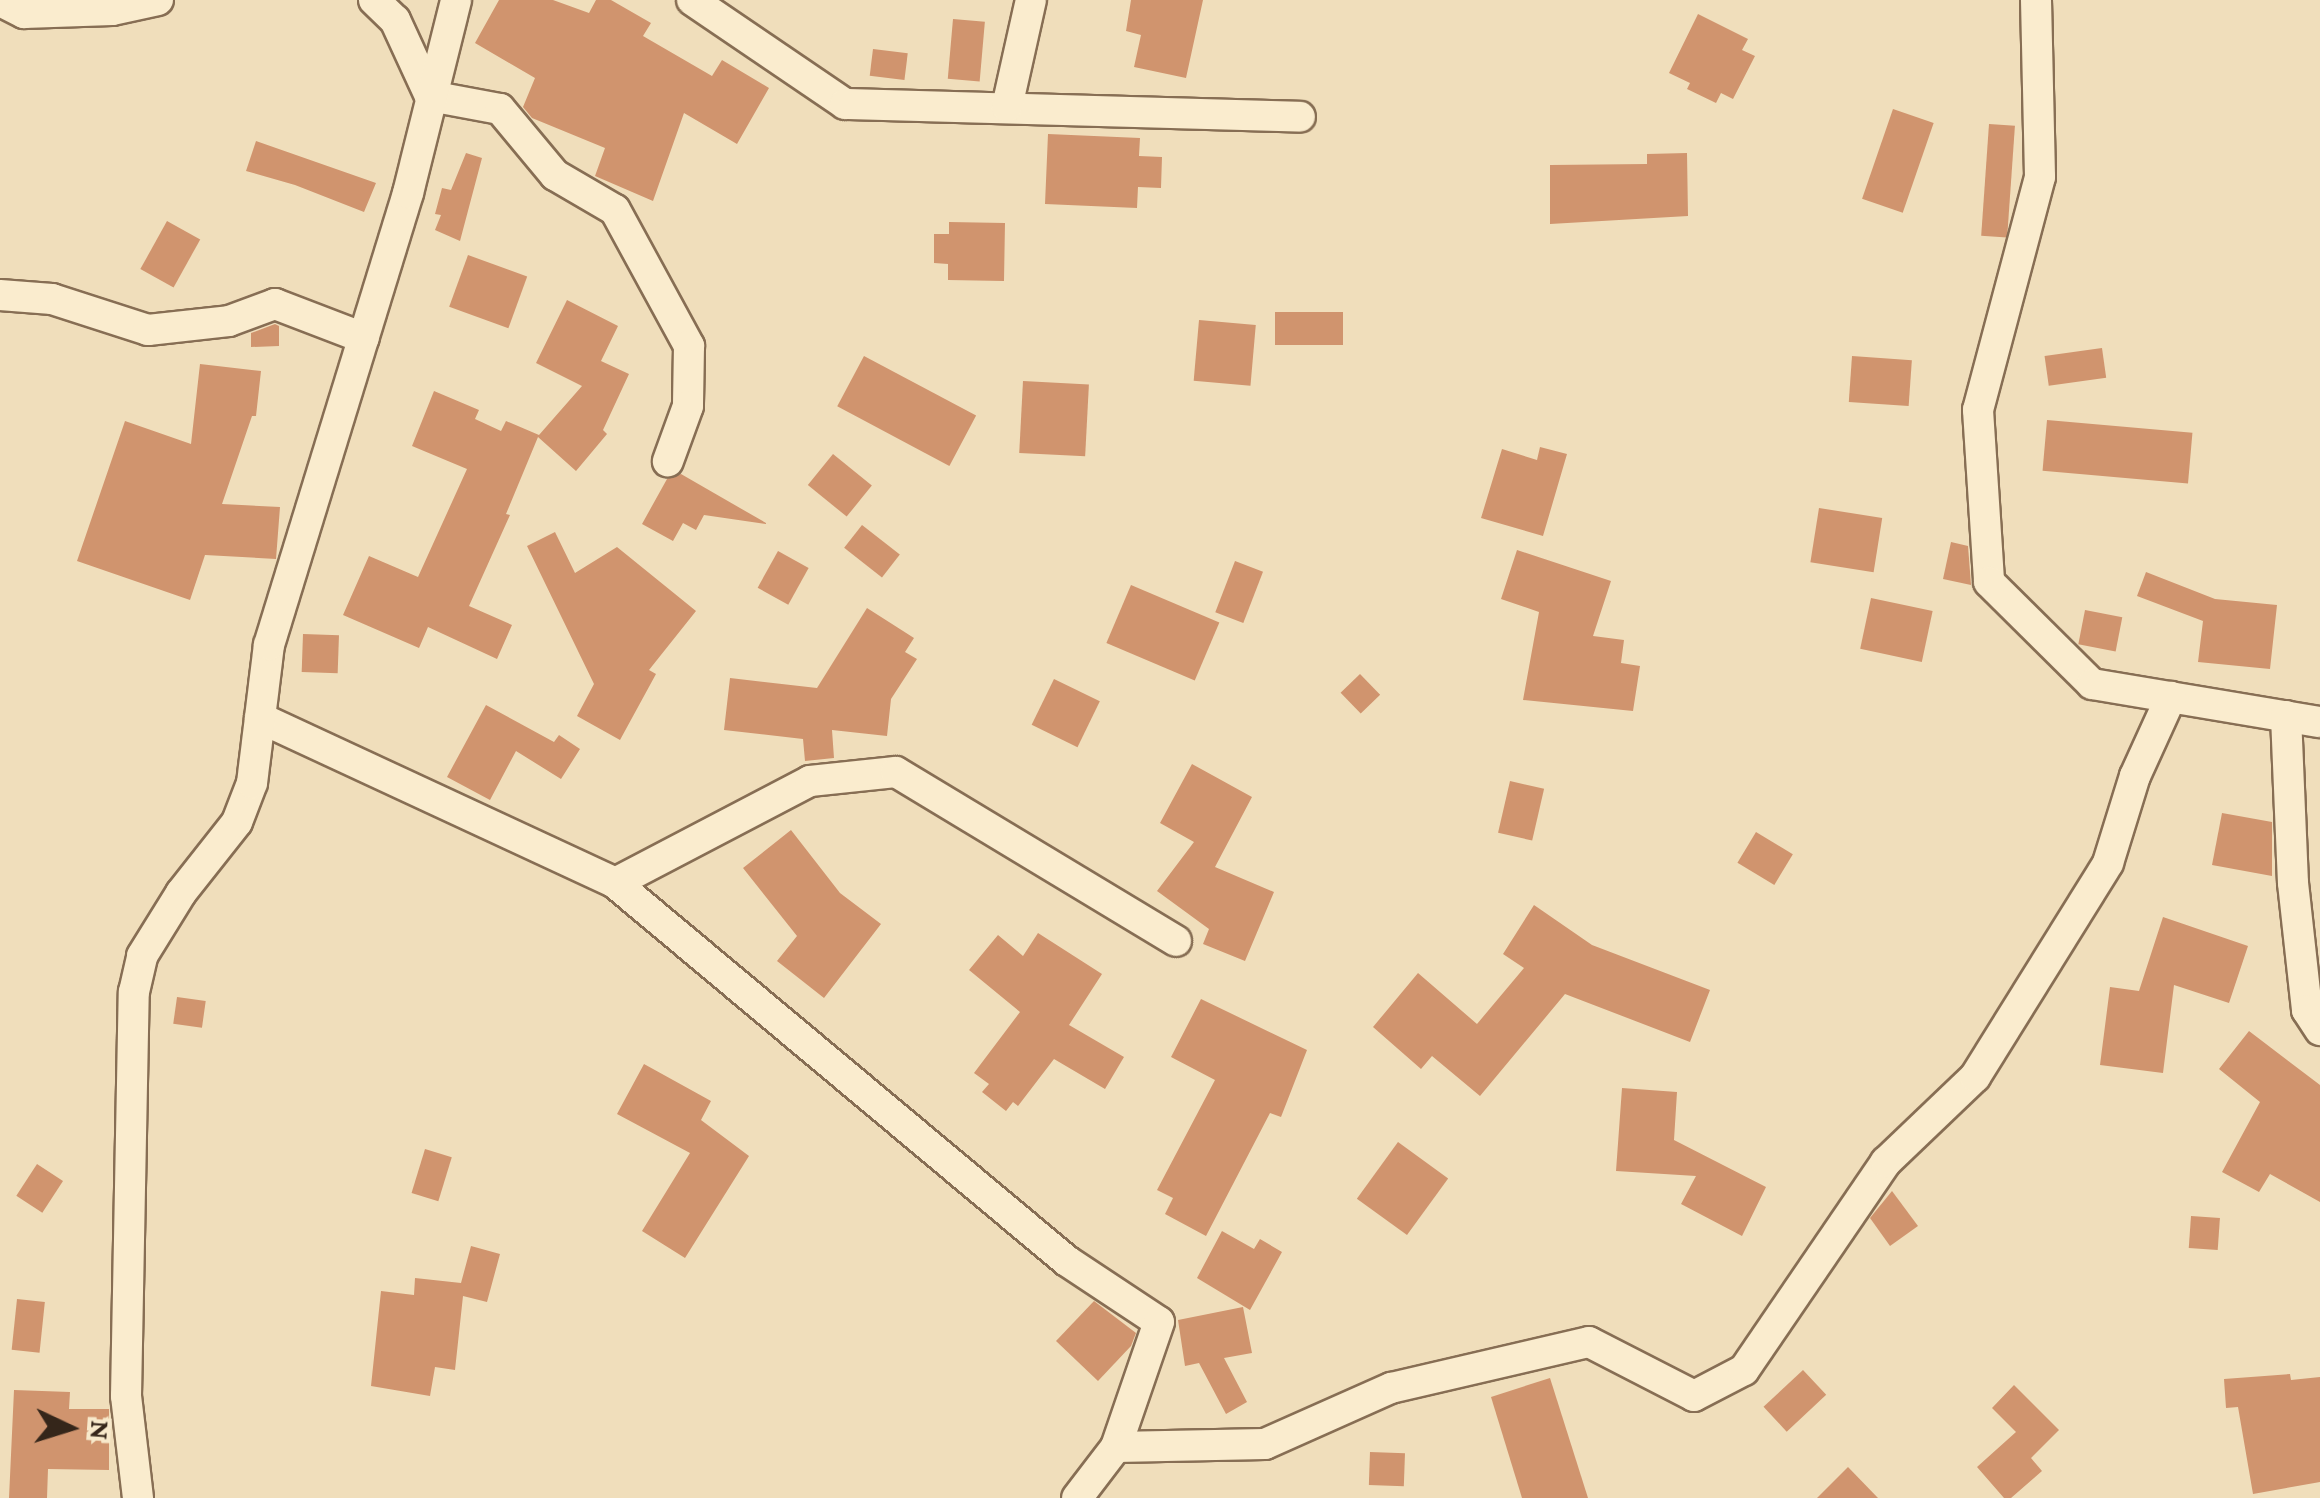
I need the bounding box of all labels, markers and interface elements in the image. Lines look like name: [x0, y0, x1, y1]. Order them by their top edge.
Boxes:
north arrow: [20, 1378, 120, 1478]
text: N: [84, 1420, 117, 1441]

